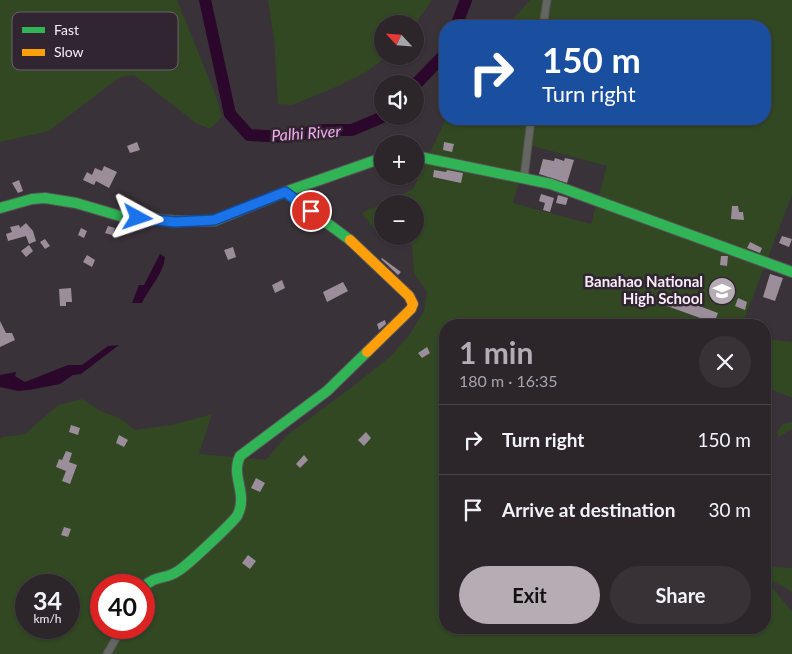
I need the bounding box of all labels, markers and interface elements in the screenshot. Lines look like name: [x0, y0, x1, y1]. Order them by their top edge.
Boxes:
legend: [12, 12, 178, 70]
north arrow: [374, 15, 424, 65]
map controls: [374, 15, 424, 245]
text: Fast: [54, 21, 79, 38]
text: 150 m: [542, 38, 641, 80]
icon: right: [459, 40, 524, 105]
text: Slow: [54, 43, 84, 60]
button: sound: [374, 75, 424, 125]
text: Turn right: [542, 80, 636, 107]
water label: Palhi River: [271, 121, 342, 144]
button: +: [374, 135, 424, 185]
pin: [290, 190, 332, 232]
position arrow: [111, 191, 163, 243]
button: −: [374, 195, 424, 245]
icon: arrive: [297, 197, 325, 225]
place label: Banahao National High School: [584, 272, 703, 307]
school or university icon: Banahao National High School: [707, 276, 737, 306]
text: 1 min: [459, 334, 533, 370]
button: close: [699, 336, 751, 388]
text: 180 m · 16:35: [459, 371, 558, 390]
icon: right: [459, 426, 487, 454]
text: Turn right: [502, 428, 584, 451]
text: 150 m: [697, 428, 751, 451]
icon: arrive: [459, 496, 487, 524]
text: Arrive at destination: [502, 498, 675, 521]
text: 30 m: [708, 498, 751, 521]
button: Exit: [459, 566, 600, 624]
button: Share: [610, 566, 751, 624]
speed limit sign: 40: [90, 574, 155, 639]
text: 34: [33, 585, 62, 615]
text: km/h: [33, 611, 62, 626]

